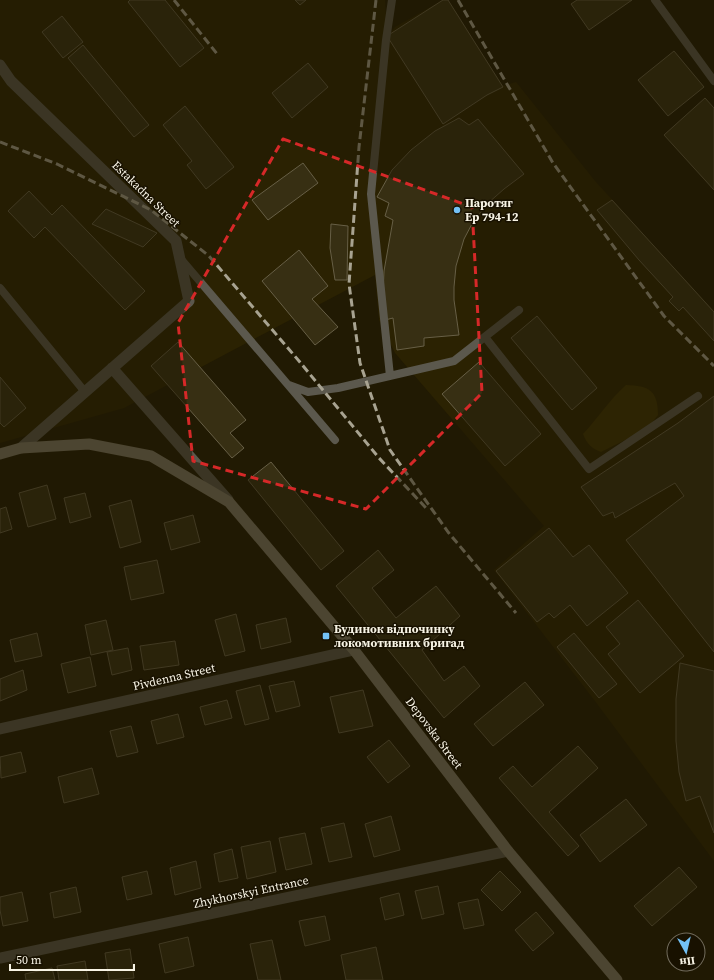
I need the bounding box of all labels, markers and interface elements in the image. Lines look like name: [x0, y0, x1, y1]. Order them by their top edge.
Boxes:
street label: Estakadna Street: [108, 157, 184, 231]
place label: Паротяг Ер 794-12: [465, 195, 519, 225]
marker: Паротяг Ер 794-12: [452, 205, 462, 215]
place label: Будинок відпочинку локомотивних бригад: [334, 621, 465, 651]
marker: Будинок відпочинку локомотивних бригад: [321, 631, 331, 641]
street label: Pivdenna Street: [131, 660, 217, 694]
street label: Depovska Street: [402, 694, 466, 772]
street label: Zhykhorskyi Entrance: [192, 872, 310, 912]
north arrow: [666, 932, 706, 972]
scale bar: [10, 946, 134, 972]
text: 50 m: [16, 952, 42, 968]
text: Пн: [679, 953, 696, 970]

